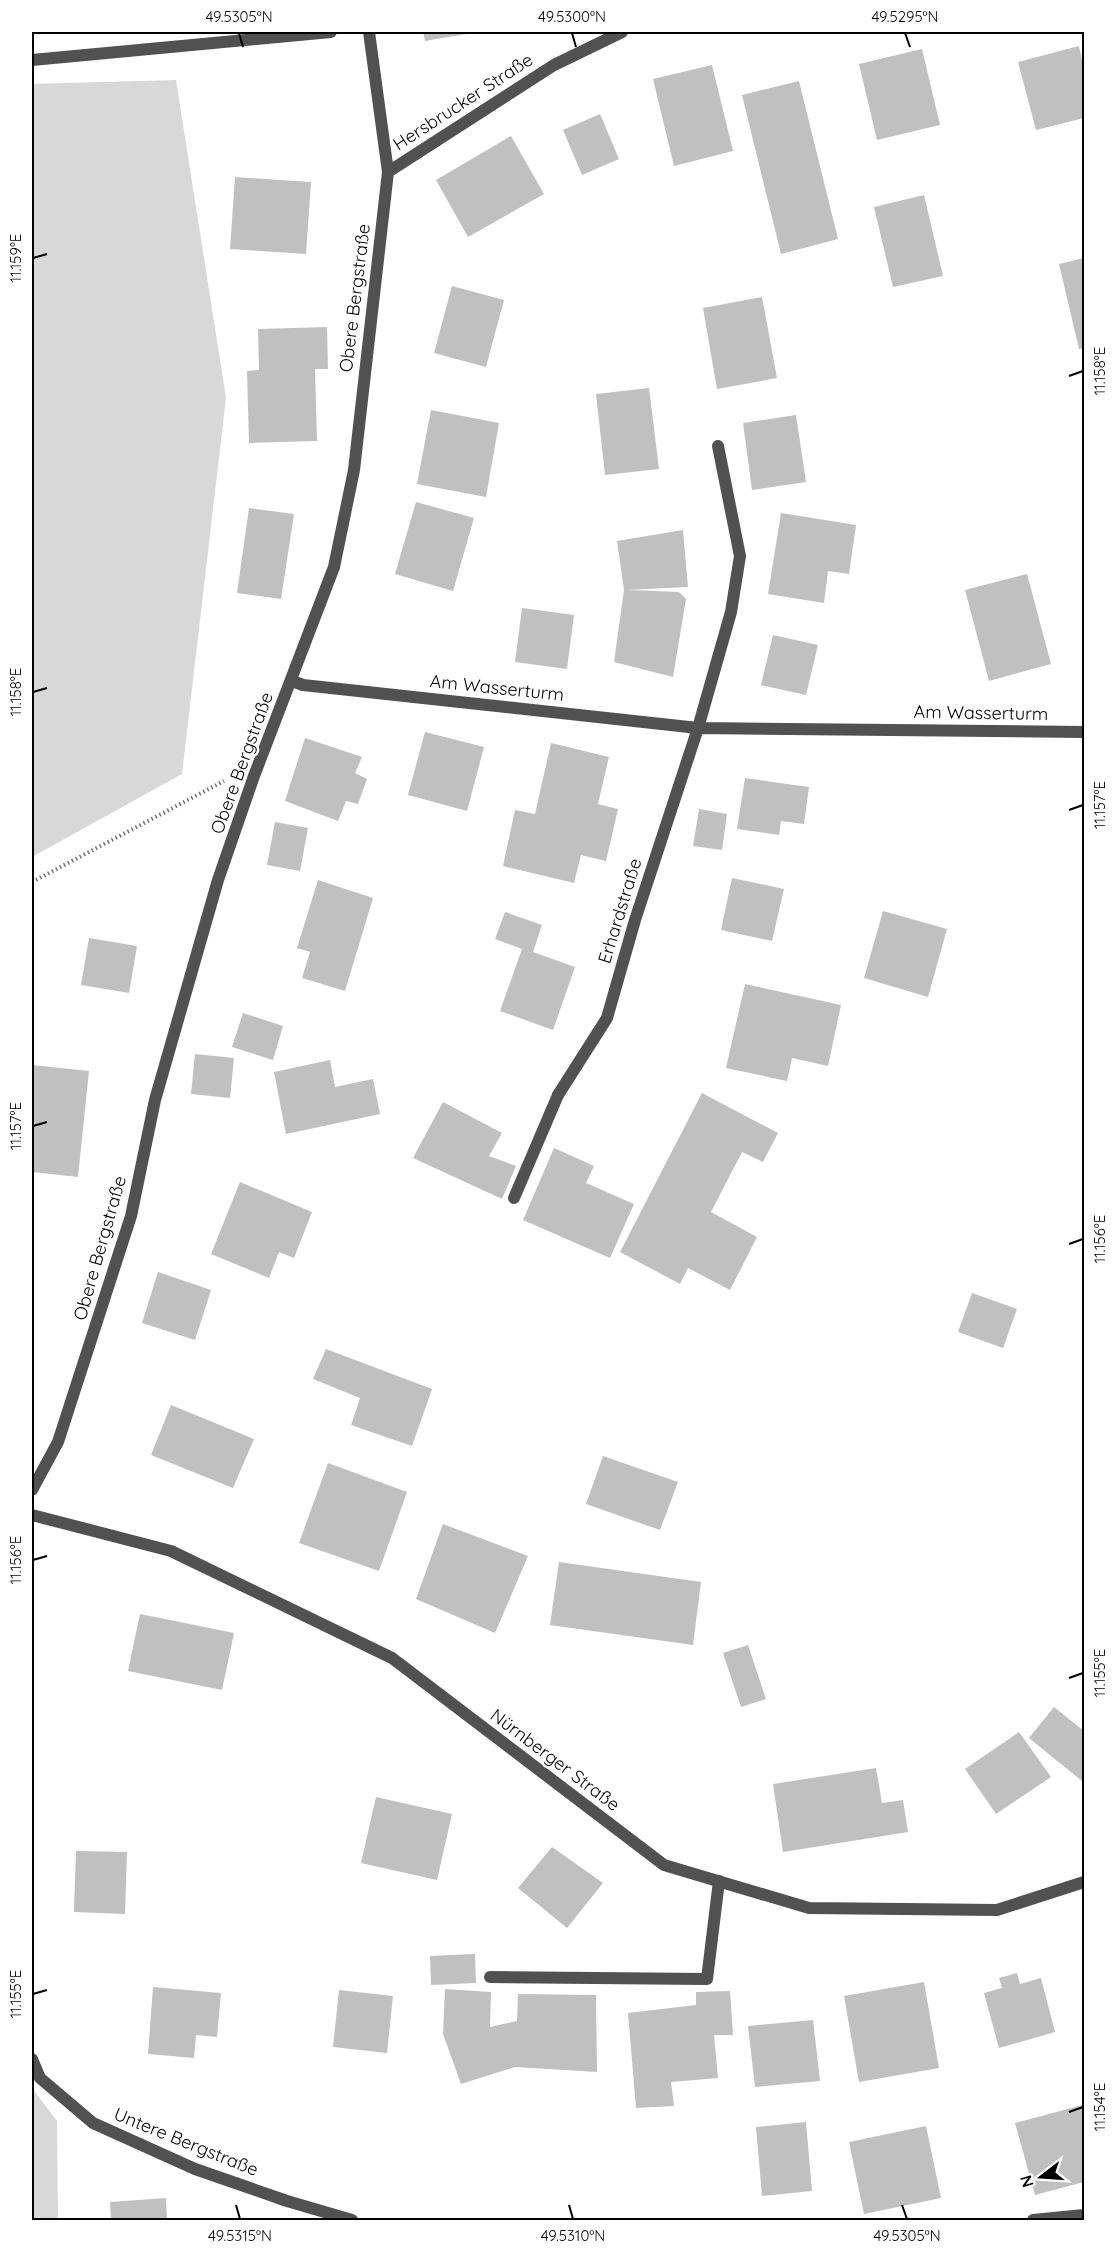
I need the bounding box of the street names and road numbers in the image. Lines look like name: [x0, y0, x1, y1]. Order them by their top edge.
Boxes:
street label: Hersbrucker Straße: [388, 48, 537, 155]
street label: Obere Bergstraße: [334, 222, 375, 373]
street label: Am Wasserturm: [429, 669, 565, 706]
street label: Obere Bergstraße: [205, 689, 278, 837]
street label: Am Wasserturm: [913, 700, 1049, 725]
street label: Erhardstraße: [593, 855, 646, 966]
street label: Obere Bergstraße: [68, 1173, 131, 1323]
street label: Nürnberger Straße: [486, 1703, 625, 1816]
street label: Untere Bergstraße: [111, 2102, 262, 2181]

